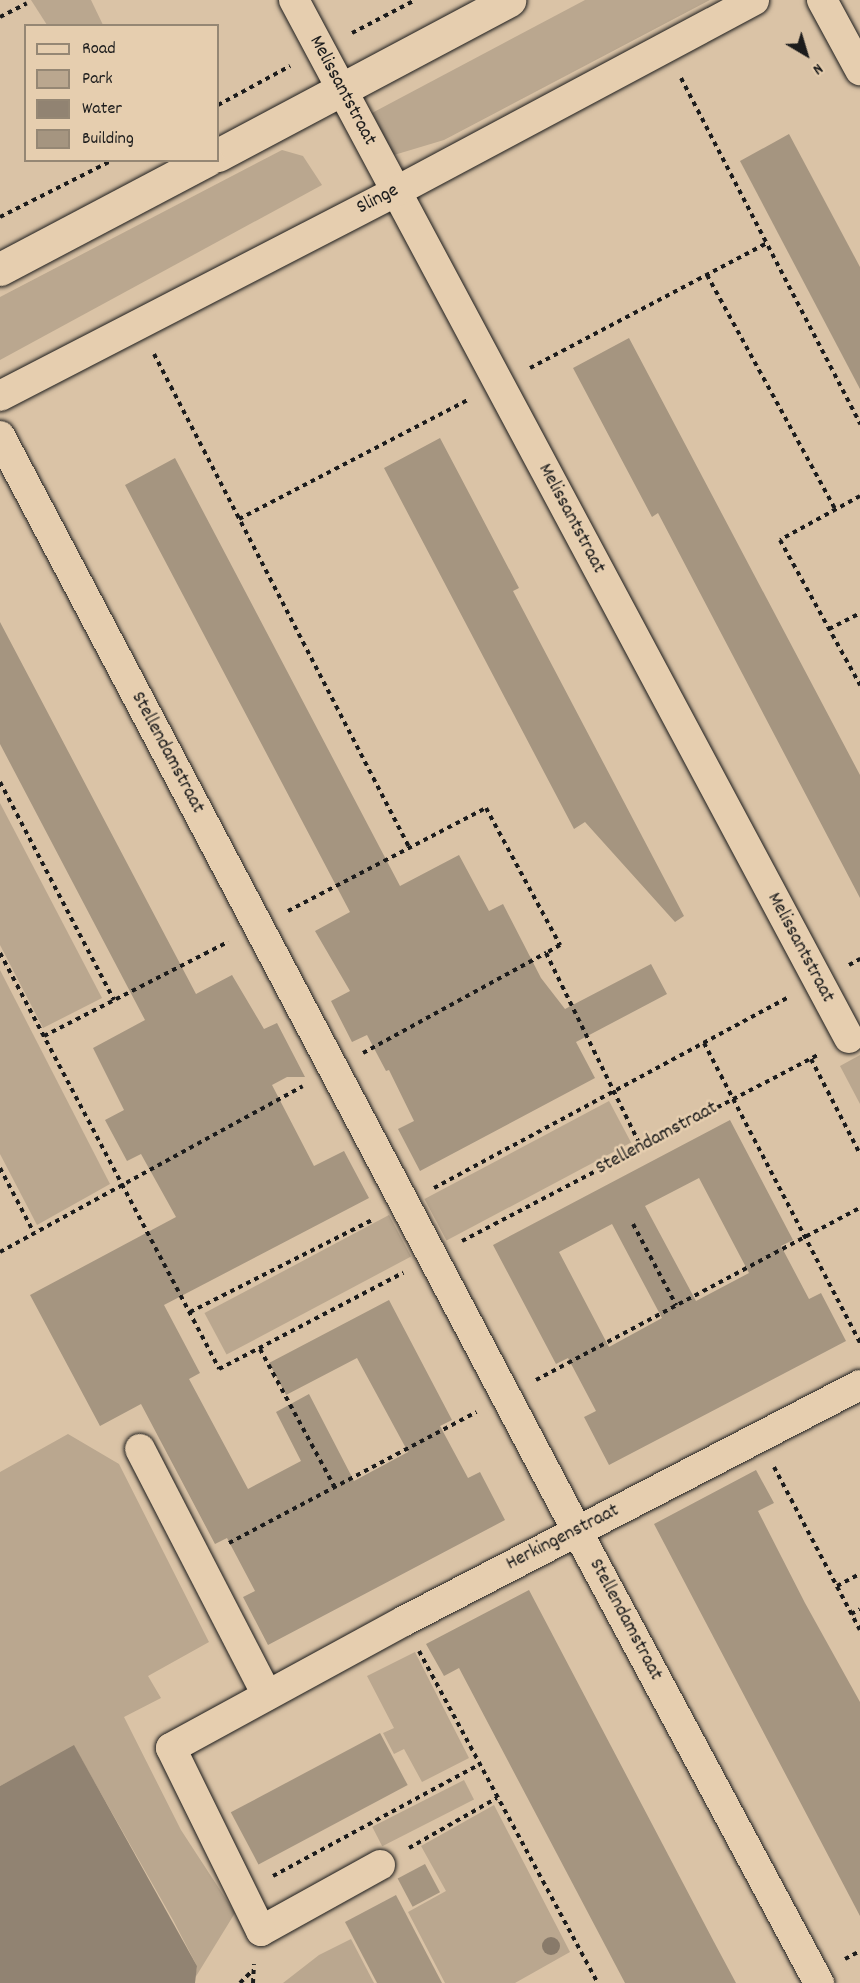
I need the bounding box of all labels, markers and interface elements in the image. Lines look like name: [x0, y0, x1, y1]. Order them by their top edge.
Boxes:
legend: [24, 24, 219, 162]
north arrow: [776, 24, 836, 84]
street label: Melissantstraat: [303, 32, 381, 150]
text: Road: [82, 37, 116, 62]
text: N: [807, 57, 828, 80]
text: Park: [82, 67, 113, 92]
text: Water: [82, 97, 122, 122]
text: Building: [82, 127, 134, 152]
street label: Slinge: [353, 179, 403, 221]
street label: Melissantstraat: [532, 460, 610, 578]
street label: Stellendamstraat: [125, 688, 209, 818]
street label: Melissantstraat: [761, 889, 839, 1007]
street label: Stellendamstraat: [592, 1097, 722, 1181]
street label: Herkingenstraat: [502, 1499, 624, 1577]
street label: Stellendamstraat: [583, 1555, 667, 1685]

